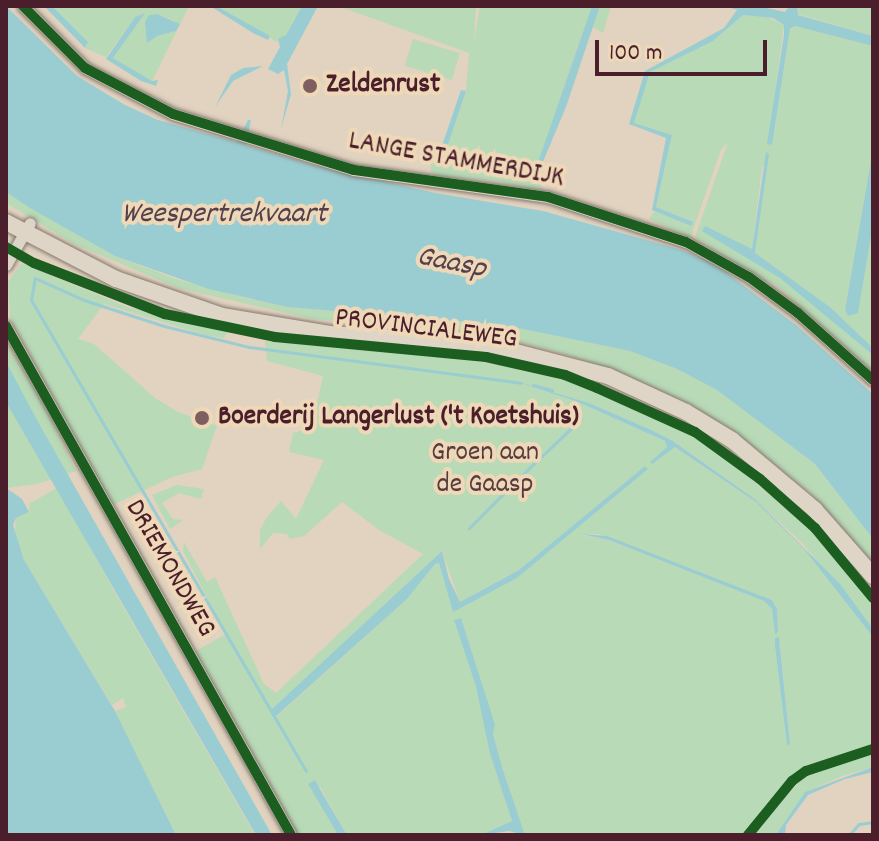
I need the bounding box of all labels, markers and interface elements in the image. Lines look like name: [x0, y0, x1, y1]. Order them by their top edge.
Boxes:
scale bar: [599, 24, 771, 74]
text: 100 m: [609, 37, 662, 71]
place label: Zeldenrust: [326, 69, 440, 103]
marker: Zeldenrust: [301, 77, 319, 95]
street label: LANGE STAMMERDIJK: [346, 126, 566, 196]
water label: Weespertrekvaart: [122, 198, 326, 234]
water label: Gaasp: [413, 241, 489, 289]
street label: PROVINCIALEWEG: [333, 302, 519, 358]
place label: Boerderij Langerlust ('t Koetshuis): [218, 401, 579, 435]
marker: Boerderij Langerlust ('t Koetshuis): [193, 409, 211, 427]
park label: Groen aan de Gaasp: [431, 437, 539, 503]
street label: DRIEMONDWEG: [116, 494, 222, 644]

